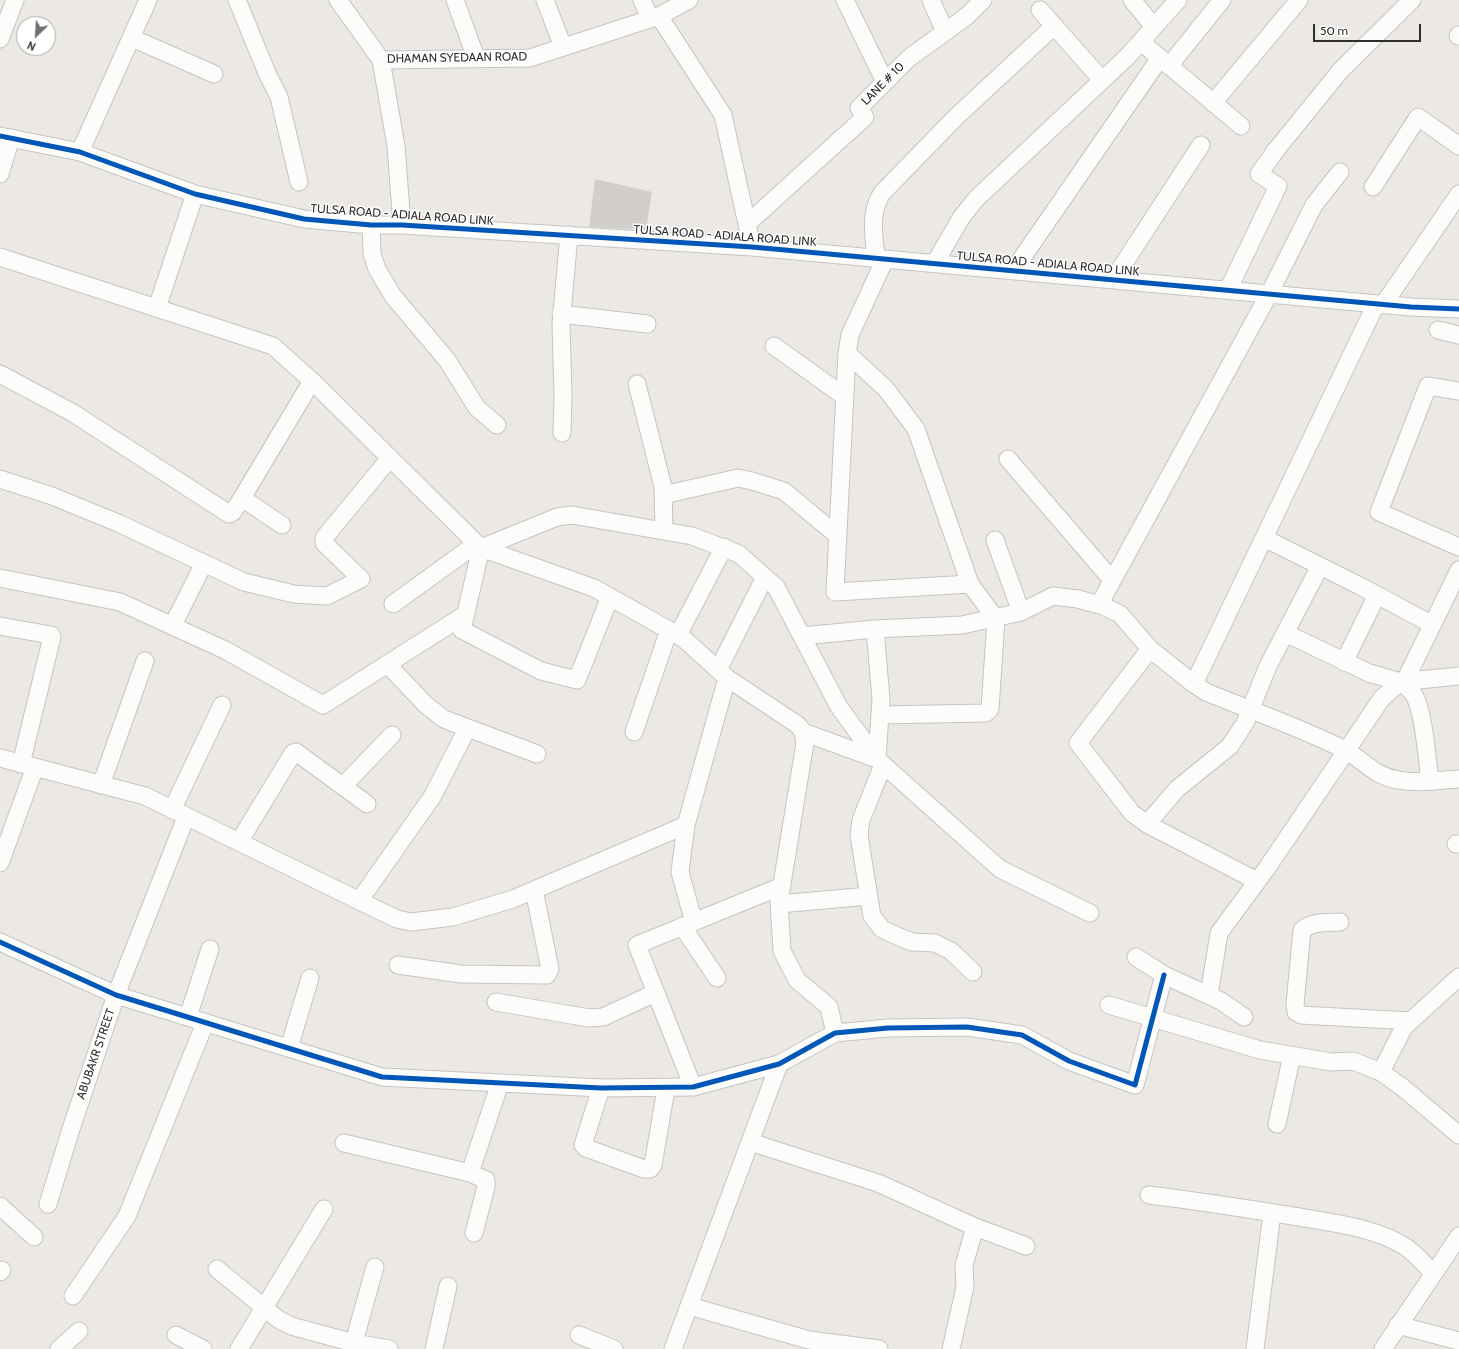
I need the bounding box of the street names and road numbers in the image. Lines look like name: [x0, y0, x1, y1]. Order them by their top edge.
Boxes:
street label: DHAMAN SYEDAAN ROAD: [387, 50, 527, 66]
street label: LANE # 10: [859, 60, 907, 108]
street label: TULSA ROAD - ADIALA ROAD LINK: [310, 201, 494, 229]
street label: TULSA ROAD - ADIALA ROAD LINK: [633, 222, 817, 250]
street label: TULSA ROAD - ADIALA ROAD LINK: [956, 249, 1140, 279]
street label: ABUBAKR STREET: [74, 1007, 118, 1101]

